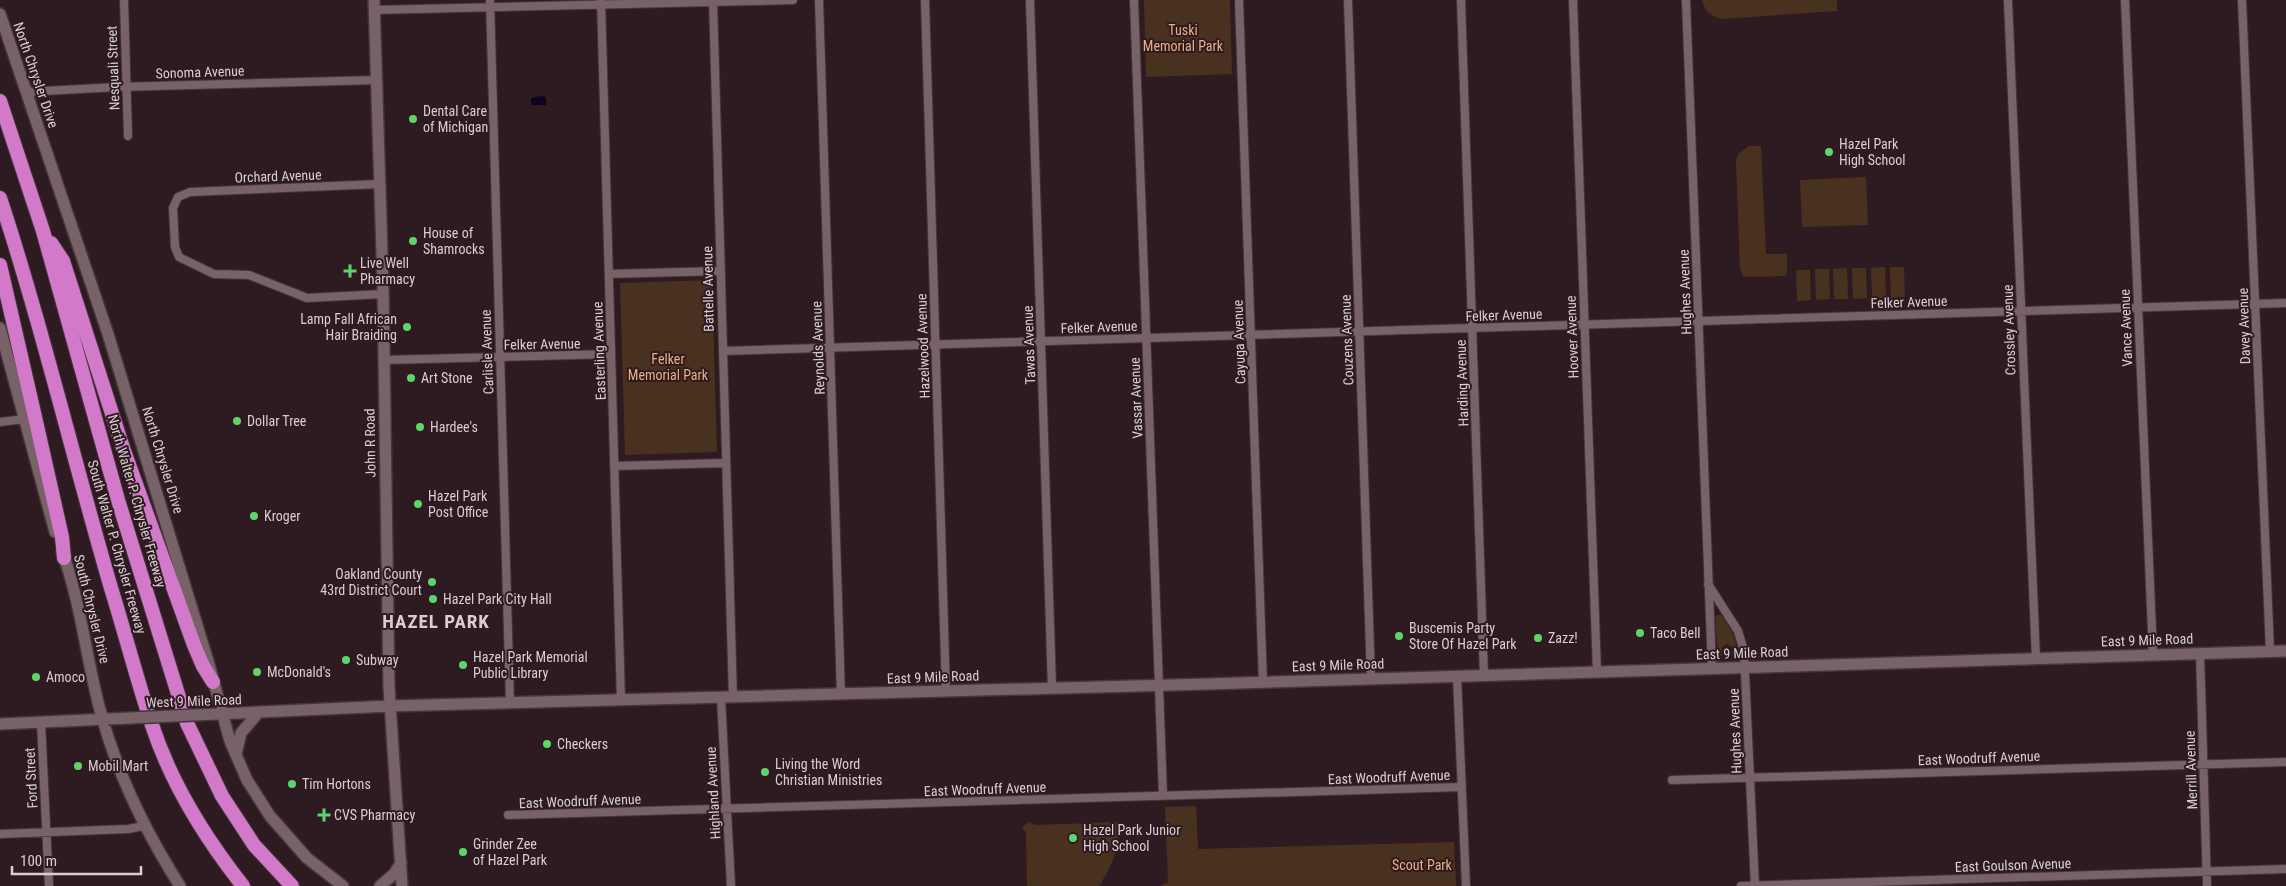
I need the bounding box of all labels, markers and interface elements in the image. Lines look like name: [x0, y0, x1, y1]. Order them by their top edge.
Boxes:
street label: North Chrysler Drive: [10, 20, 62, 130]
park label: Tuski Memorial Park: [1143, 22, 1224, 54]
street label: Nesquali Street: [104, 25, 122, 111]
street label: Sonoma Avenue: [155, 62, 245, 82]
place label: Dental Care of Michigan: [423, 103, 488, 135]
marker: Dental Care of Michigan: [407, 113, 419, 125]
place label: Hazel Park High School: [1839, 136, 1906, 168]
marker: Hazel Park High School: [1823, 146, 1835, 158]
street label: Orchard Avenue: [234, 166, 322, 186]
place label: House of Shamrocks: [423, 225, 485, 257]
marker: House of Shamrocks: [407, 235, 419, 247]
street label: Battelle Avenue: [699, 246, 717, 332]
street label: Hughes Avenue: [1675, 249, 1694, 335]
place label: Live Well Pharmacy: [360, 255, 415, 287]
marker: Live Well Pharmacy: [344, 265, 356, 277]
street label: Crossley Avenue: [1999, 284, 2019, 376]
street label: Davey Avenue: [2235, 287, 2253, 364]
street label: Vance Avenue: [2117, 289, 2135, 367]
street label: Hazelwood Avenue: [913, 293, 933, 399]
street label: Felker Avenue: [1870, 293, 1948, 311]
street label: Couzens Avenue: [1337, 294, 1357, 386]
street label: Hoover Avenue: [1563, 295, 1581, 379]
street label: Cayuga Avenue: [1230, 299, 1248, 384]
street label: Easterling Avenue: [589, 301, 609, 401]
street label: Reynolds Avenue: [808, 301, 828, 395]
street label: Tawas Avenue: [1020, 305, 1038, 385]
street label: Felker Avenue: [1465, 306, 1543, 324]
street label: Carlisle Avenue: [478, 309, 496, 395]
place label: Lamp Fall African Hair Braiding: [300, 311, 397, 343]
street label: Felker Avenue: [1060, 318, 1138, 336]
marker: Lamp Fall African Hair Braiding: [401, 321, 413, 333]
street label: Felker Avenue: [503, 335, 581, 353]
street label: Harding Avenue: [1452, 339, 1472, 427]
park label: Felker Memorial Park: [628, 351, 709, 383]
street label: Vassar Avenue: [1127, 357, 1145, 439]
place label: Art Stone: [421, 370, 473, 386]
marker: Art Stone: [405, 372, 417, 384]
street label: North Chrysler Drive: [139, 405, 187, 516]
street label: John R Road: [361, 408, 379, 478]
street label: North Walter P. Chrysler Freeway: [105, 413, 169, 590]
place label: Dollar Tree: [247, 413, 307, 429]
marker: Dollar Tree: [231, 415, 243, 427]
place label: Hardee's: [430, 419, 478, 435]
marker: Hardee's: [414, 421, 426, 433]
street label: South Walter P. Chrysler Freeway: [84, 458, 150, 636]
place label: Hazel Park Post Office: [428, 488, 489, 520]
marker: Hazel Park Post Office: [412, 498, 424, 510]
place label: Kroger: [264, 508, 301, 524]
marker: Kroger: [248, 510, 260, 522]
street label: South Chrysler Drive: [71, 553, 113, 666]
place label: Oakland County 43rd District Court: [320, 566, 422, 598]
marker: Oakland County 43rd District Court: [426, 576, 438, 588]
place label: Hazel Park City Hall: [443, 591, 552, 607]
marker: Hazel Park City Hall: [427, 593, 439, 605]
district label: HAZEL PARK: [382, 610, 490, 633]
place label: Buscemis Party Store Of Hazel Park: [1409, 620, 1517, 652]
place label: Taco Bell: [1650, 625, 1701, 641]
marker: Taco Bell: [1634, 627, 1646, 639]
marker: Buscemis Party Store Of Hazel Park: [1393, 630, 1405, 642]
place label: Zazz!: [1548, 630, 1578, 646]
street label: East 9 Mile Road: [2101, 630, 2193, 650]
marker: Zazz!: [1532, 632, 1544, 644]
street label: East 9 Mile Road: [1696, 643, 1788, 663]
place label: Hazel Park Memorial Public Library: [473, 649, 588, 681]
place label: Subway: [356, 652, 399, 668]
marker: Subway: [340, 654, 352, 666]
street label: East 9 Mile Road: [1292, 655, 1384, 675]
marker: Hazel Park Memorial Public Library: [457, 659, 469, 671]
place label: McDonald's: [267, 664, 331, 680]
marker: McDonald's: [251, 666, 263, 678]
street label: East 9 Mile Road: [887, 667, 979, 687]
place label: Amoco: [46, 669, 85, 685]
marker: Amoco: [30, 671, 42, 683]
street label: Hughes Avenue: [1725, 688, 1744, 774]
street label: West 9 Mile Road: [146, 691, 242, 711]
street label: Merrill Avenue: [2182, 730, 2200, 810]
place label: Checkers: [557, 736, 608, 752]
marker: Checkers: [541, 738, 553, 750]
street label: Highland Avenue: [703, 746, 723, 840]
street label: Ford Street: [21, 747, 41, 809]
street label: East Woodruff Avenue: [1918, 748, 2041, 768]
place label: Living the Word Christian Ministries: [775, 756, 882, 788]
place label: Mobil Mart: [88, 758, 148, 774]
marker: Mobil Mart: [72, 760, 84, 772]
marker: Living the Word Christian Ministries: [759, 766, 771, 778]
street label: East Woodruff Avenue: [1328, 767, 1451, 787]
place label: Tim Hortons: [302, 776, 371, 792]
marker: Tim Hortons: [286, 778, 298, 790]
street label: East Woodruff Avenue: [924, 779, 1047, 799]
street label: East Woodruff Avenue: [519, 791, 642, 811]
place label: CVS Pharmacy: [334, 807, 415, 823]
marker: CVS Pharmacy: [318, 809, 330, 821]
place label: Hazel Park Junior High School: [1083, 822, 1180, 854]
marker: Hazel Park Junior High School: [1067, 832, 1079, 844]
place label: Grinder Zee of Hazel Park: [473, 836, 548, 868]
scale bar: [12, 844, 141, 876]
marker: Grinder Zee of Hazel Park: [457, 846, 469, 858]
text: 100 m: [20, 852, 57, 870]
street label: East Goulson Avenue: [1955, 855, 2072, 875]
park label: Scout Park: [1392, 857, 1453, 873]

